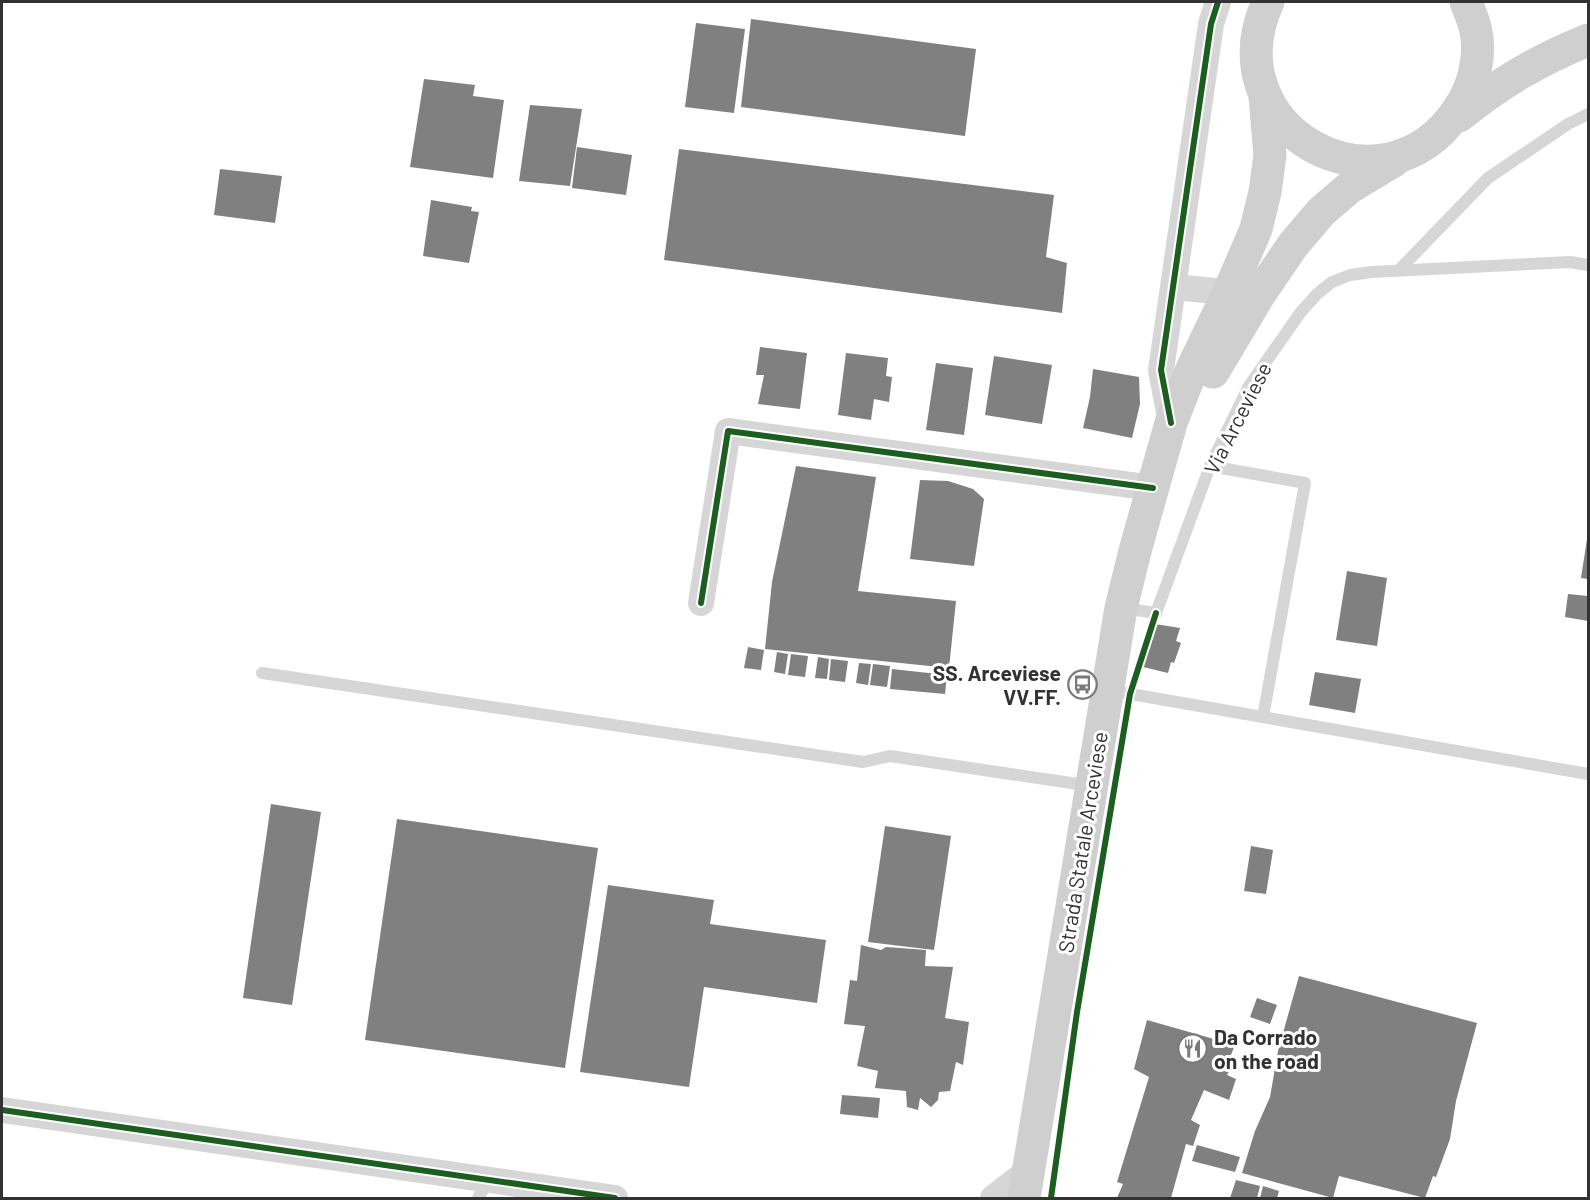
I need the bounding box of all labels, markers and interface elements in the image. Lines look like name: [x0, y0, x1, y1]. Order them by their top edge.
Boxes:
street label: Via Arceviese: [1198, 358, 1276, 478]
place label: SS. Arceviese VV.FF.: [933, 660, 1061, 709]
bus stop icon: SS. Arceviese VV.FF.: [1066, 668, 1098, 700]
street label: Strada Statale Arceviese: [1052, 730, 1112, 954]
place label: Da Corrado on the road: [1214, 1024, 1319, 1073]
restaurant icon: Da Corrado on the road: [1177, 1032, 1209, 1064]

